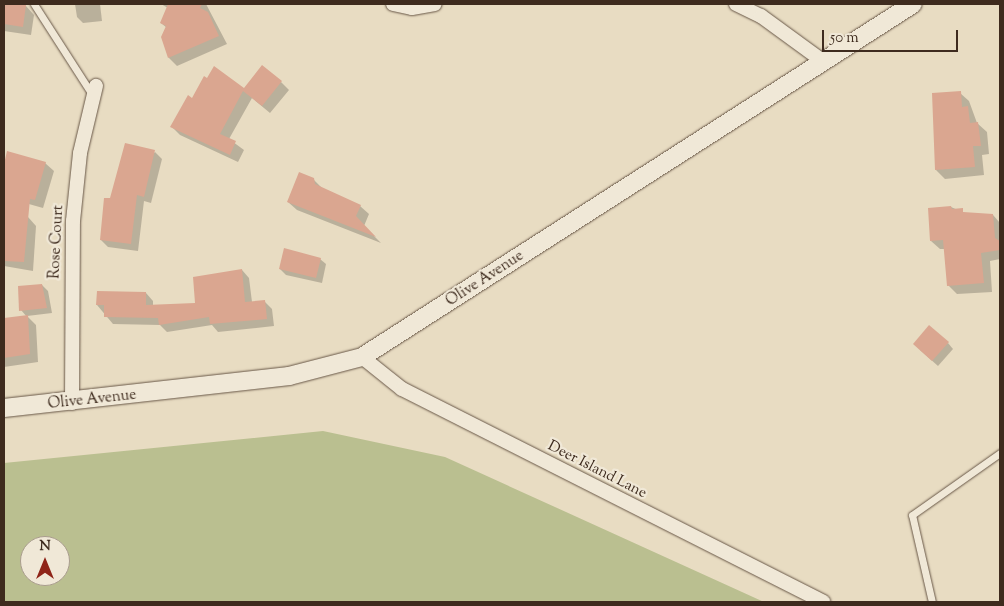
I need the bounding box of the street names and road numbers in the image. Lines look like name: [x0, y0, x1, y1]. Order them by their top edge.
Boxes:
street label: Rose Court: [46, 205, 68, 279]
street label: Olive Avenue: [443, 247, 527, 311]
street label: Olive Avenue: [47, 386, 137, 414]
street label: Deer Island Lane: [545, 437, 649, 503]

